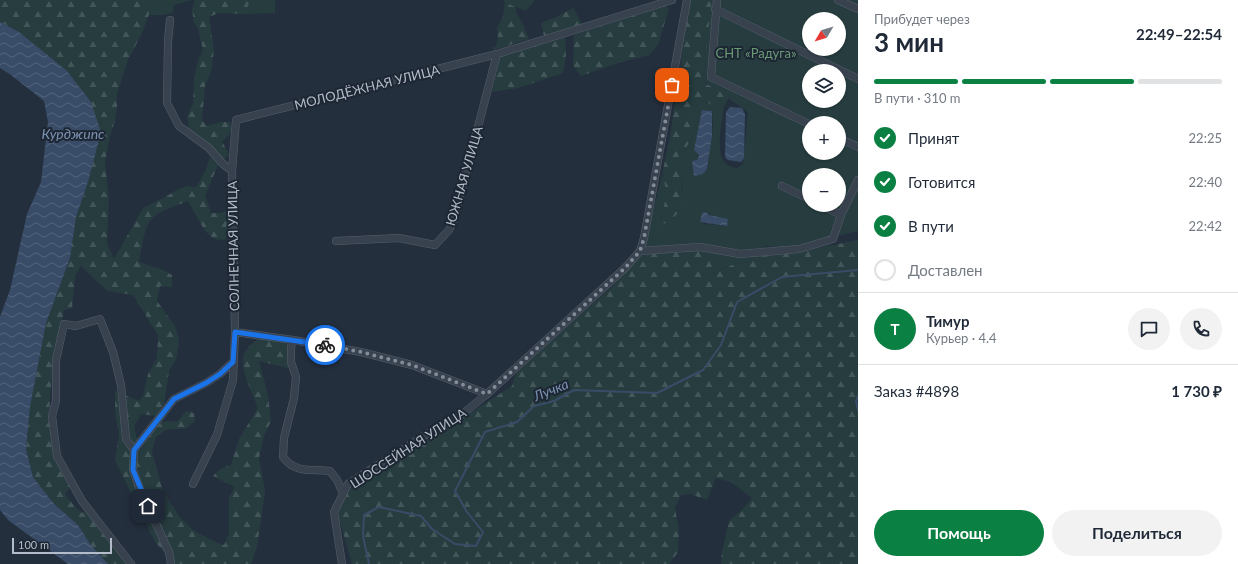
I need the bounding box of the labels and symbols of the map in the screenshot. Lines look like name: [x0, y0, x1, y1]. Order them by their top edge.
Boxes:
north arrow: [802, 12, 846, 56]
park label: СНТ «Радуга»: [715, 45, 797, 61]
street label: МОЛОДЁЖНАЯ УЛИЦА: [293, 61, 442, 113]
pin: [655, 68, 689, 102]
street label: ЮЖНАЯ УЛИЦА: [442, 124, 486, 228]
water label: Курджипс: [42, 125, 105, 142]
street label: СОЛНЕЧНАЯ УЛИЦА: [224, 180, 242, 311]
courier: [305, 325, 345, 365]
water label: Лучка: [530, 375, 571, 405]
street label: ШОССЕЙНАЯ УЛИЦА: [347, 404, 469, 492]
pin: [131, 489, 165, 523]
scale bar: [12, 536, 112, 555]

